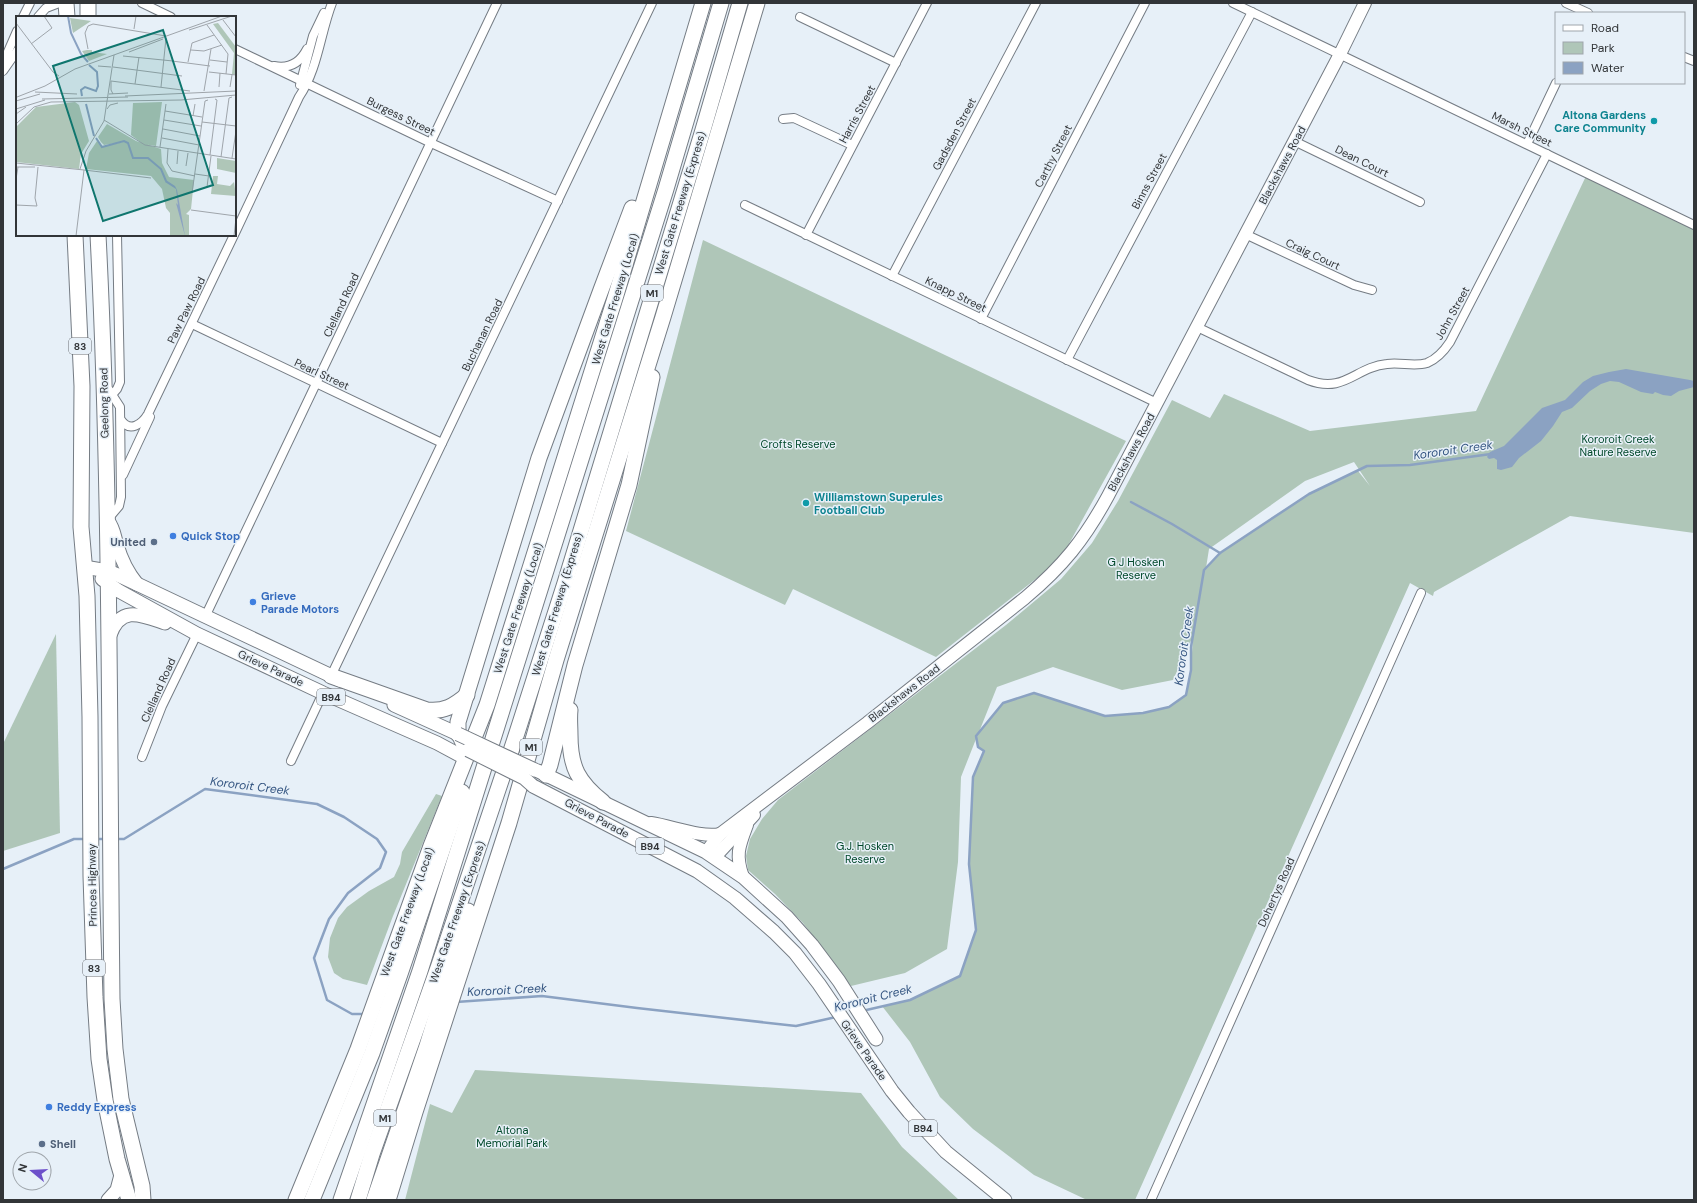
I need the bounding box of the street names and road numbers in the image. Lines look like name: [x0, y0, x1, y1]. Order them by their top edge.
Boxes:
street label: Harris Street: [836, 83, 878, 145]
street label: Burgess Street: [365, 93, 437, 139]
street label: Gadsden Street: [929, 95, 979, 173]
street label: Marsh Street: [1490, 108, 1554, 150]
street label: Carthy Street: [1031, 122, 1075, 190]
street label: Blackshaws Road: [1255, 123, 1309, 207]
street label: West Gate Freeway (Express): [651, 130, 709, 276]
street label: Dean Court: [1333, 142, 1391, 180]
street label: Binns Street: [1128, 151, 1170, 211]
street label: West Gate Freeway (Local): [588, 232, 642, 366]
street label: Craig Court: [1283, 235, 1343, 273]
street label: Clelland Road: [320, 271, 362, 339]
street label: Knapp Street: [923, 273, 989, 315]
street label: Paw Paw Road: [164, 274, 208, 346]
street label: John Street: [1432, 284, 1472, 342]
road number: M1: [641, 285, 663, 301]
street label: Buchanan Road: [458, 296, 506, 373]
road number: 83: [69, 338, 91, 354]
street label: Pearl Street: [292, 355, 352, 393]
street label: Geelong Road: [96, 367, 112, 439]
street label: Blackshaws Road: [1104, 410, 1158, 494]
street label: West Gate Freeway (Express): [528, 531, 586, 677]
street label: West Gate Freeway (Local): [490, 541, 546, 675]
street label: Grieve Parade: [236, 647, 306, 689]
street label: Clelland Road: [138, 655, 179, 724]
street label: Blackshaws Road: [866, 661, 943, 725]
road number: B94: [317, 689, 345, 705]
road number: M1: [520, 739, 542, 755]
street label: Grieve Parade: [562, 795, 632, 841]
road number: B94: [636, 838, 664, 854]
street label: West Gate Freeway (Express): [426, 839, 488, 985]
street label: Princes Highway: [84, 843, 100, 927]
street label: West Gate Freeway (Local): [377, 845, 437, 979]
street label: Dohertys Road: [1254, 855, 1298, 929]
road number: 83: [83, 960, 105, 976]
street label: Grieve Parade: [838, 1017, 890, 1083]
road number: M1: [374, 1110, 396, 1126]
road number: B94: [909, 1120, 937, 1136]

